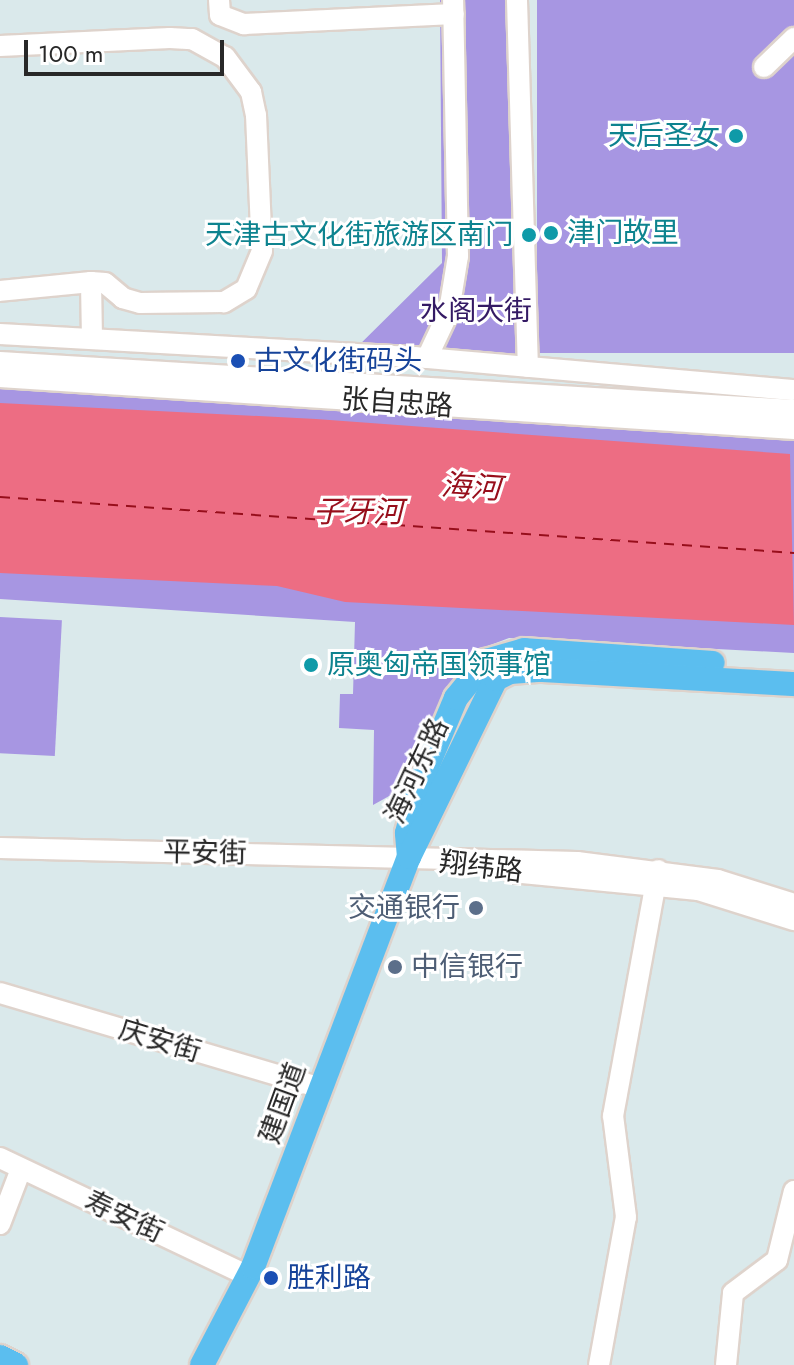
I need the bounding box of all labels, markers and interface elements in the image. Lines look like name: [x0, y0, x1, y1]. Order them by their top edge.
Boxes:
scale bar: [28, 24, 228, 74]
text: 100 m: [38, 36, 104, 71]
place label: 天后圣女: [608, 119, 720, 153]
marker: 天后圣女: [727, 127, 745, 145]
place label: 津门故里: [567, 216, 679, 250]
place label: 天津古文化街旅游区南门: [205, 218, 513, 252]
marker: 津门故里: [542, 224, 560, 242]
marker: 天津古文化街旅游区南门: [520, 226, 538, 244]
park label: 水阁大街: [420, 294, 532, 328]
place label: 古文化街码头: [254, 344, 422, 378]
marker: 古文化街码头: [229, 352, 247, 370]
street label: 张自忠路: [340, 382, 454, 424]
water label: 海河: [440, 467, 502, 507]
water label: 子牙河: [313, 494, 403, 530]
place label: 原奥匈帝国领事馆: [327, 648, 551, 682]
marker: 原奥匈帝国领事馆: [302, 656, 320, 674]
street label: 海河东路: [378, 713, 456, 829]
street label: 平安街: [163, 835, 247, 871]
street label: 翔纬路: [437, 845, 525, 889]
place label: 交通银行: [348, 891, 460, 925]
marker: 交通银行: [467, 899, 485, 917]
place label: 中信银行: [411, 950, 523, 984]
marker: 中信银行: [386, 958, 404, 976]
street label: 庆安街: [115, 1013, 205, 1069]
street label: 建国道: [253, 1058, 313, 1148]
street label: 寿安街: [79, 1184, 169, 1250]
place label: 胜利路: [287, 1261, 371, 1295]
marker: 胜利路: [262, 1269, 280, 1287]

